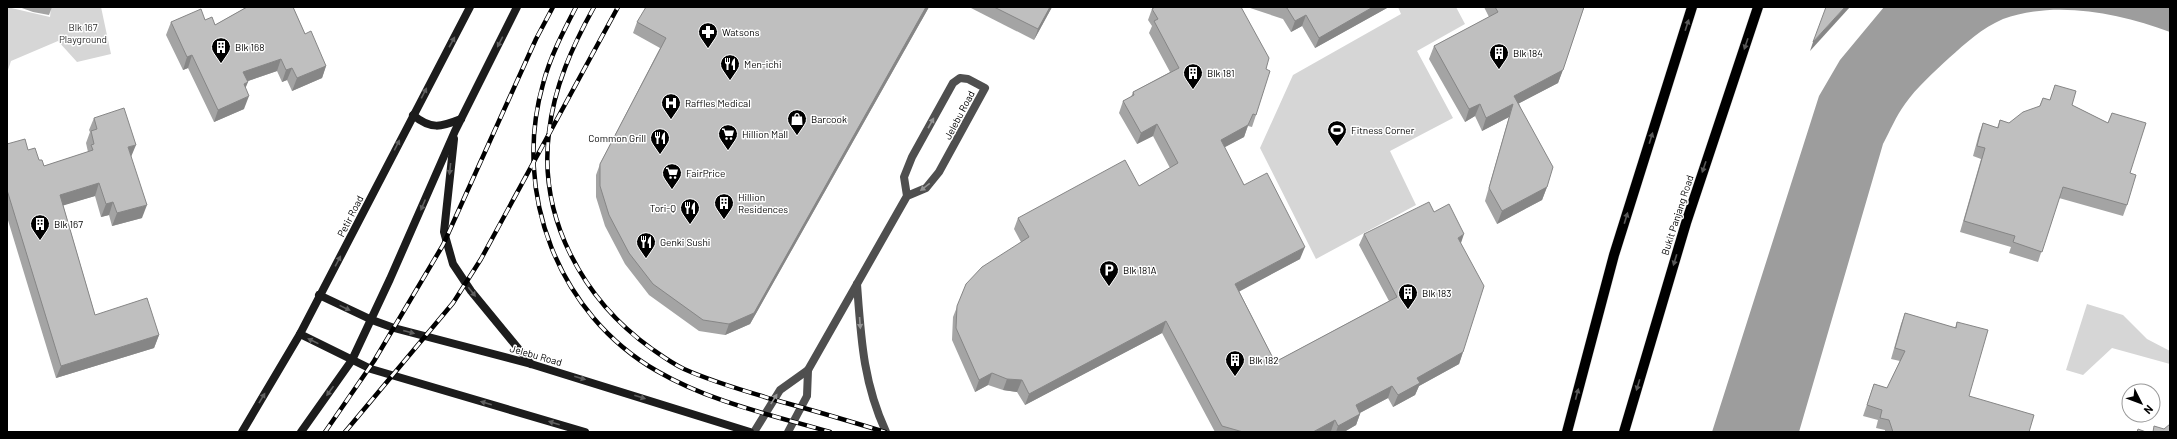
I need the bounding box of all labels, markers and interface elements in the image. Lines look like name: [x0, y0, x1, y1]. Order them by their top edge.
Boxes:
one-way arrow: [1684, 18, 1690, 30]
park label: Blk 167 Playground: [59, 21, 107, 45]
pharmacy icon: Watsons: [697, 21, 719, 49]
place label: Watsons: [722, 26, 760, 38]
building icon: Blk 168: [210, 36, 232, 64]
one-way arrow: [448, 36, 455, 48]
one-way arrow: [497, 36, 503, 48]
one-way arrow: [1743, 38, 1749, 50]
place label: Blk 168: [235, 41, 264, 53]
building icon: Blk 184: [1488, 42, 1510, 70]
place label: Blk 184: [1513, 47, 1543, 59]
restaurant icon: Men-ichi: [719, 53, 741, 81]
place label: Men-ichi: [744, 58, 781, 70]
building icon: Blk 181: [1182, 62, 1204, 90]
place label: Blk 181: [1207, 67, 1235, 79]
one-way arrow: [421, 87, 427, 99]
street label: Jelebu Road: [941, 88, 977, 142]
hospital icon: Raffles Medical: [660, 92, 682, 120]
place label: Raffles Medical: [685, 97, 751, 109]
shop icon: Barcook: [786, 108, 808, 136]
place label: Barcook: [811, 113, 847, 125]
one-way arrow: [928, 117, 935, 129]
sports icon: Fitness Corner: [1326, 119, 1348, 147]
supermarket icon: Hillion Mall: [717, 123, 739, 151]
place label: Fitness Corner: [1351, 124, 1415, 136]
restaurant icon: Common Grill: [649, 127, 671, 155]
place label: Hillion Mall: [742, 128, 788, 140]
place label: Common Grill: [588, 132, 646, 144]
one-way arrow: [1648, 132, 1654, 144]
one-way arrow: [394, 139, 401, 151]
supermarket icon: FairPrice: [661, 162, 683, 190]
one-way arrow: [1701, 162, 1707, 174]
one-way arrow: [447, 163, 454, 175]
place label: FairPrice: [686, 167, 725, 179]
street label: Bukit Panjang Road: [1658, 173, 1696, 257]
one-way arrow: [920, 183, 931, 191]
place label: Hillion Residences: [738, 191, 788, 215]
building icon: Hillion Residences: [713, 192, 735, 220]
street label: Petir Road: [334, 193, 366, 239]
restaurant icon: Tori-Q: [679, 197, 701, 225]
one-way arrow: [419, 199, 426, 211]
place label: Tori-Q: [650, 202, 676, 214]
one-way arrow: [1623, 212, 1629, 224]
building icon: Blk 167: [29, 213, 51, 241]
place label: Blk 167: [54, 218, 83, 230]
restaurant icon: Genki Sushi: [635, 231, 657, 259]
place label: Genki Sushi: [660, 236, 710, 248]
one-way arrow: [1672, 254, 1678, 266]
one-way arrow: [335, 255, 341, 267]
parking icon: Blk 181A: [1098, 259, 1120, 287]
place label: Blk 181A: [1123, 264, 1157, 276]
building icon: Blk 183: [1397, 282, 1419, 310]
one-way arrow: [468, 286, 476, 297]
place label: Blk 183: [1422, 287, 1451, 299]
one-way arrow: [340, 305, 351, 311]
one-way arrow: [857, 317, 864, 329]
one-way arrow: [403, 329, 415, 335]
one-way arrow: [308, 338, 319, 344]
street label: Jelebu Road: [509, 342, 563, 368]
building icon: Blk 182: [1224, 349, 1246, 377]
place label: Blk 182: [1249, 354, 1279, 366]
one-way arrow: [574, 375, 586, 381]
one-way arrow: [1635, 379, 1641, 391]
north arrow: [2121, 383, 2161, 423]
one-way arrow: [326, 386, 334, 397]
one-way arrow: [1574, 388, 1580, 400]
one-way arrow: [258, 392, 265, 404]
one-way arrow: [771, 393, 778, 405]
one-way arrow: [634, 394, 646, 400]
one-way arrow: [480, 400, 492, 406]
text: N: [2142, 403, 2156, 417]
one-way arrow: [548, 420, 560, 426]

